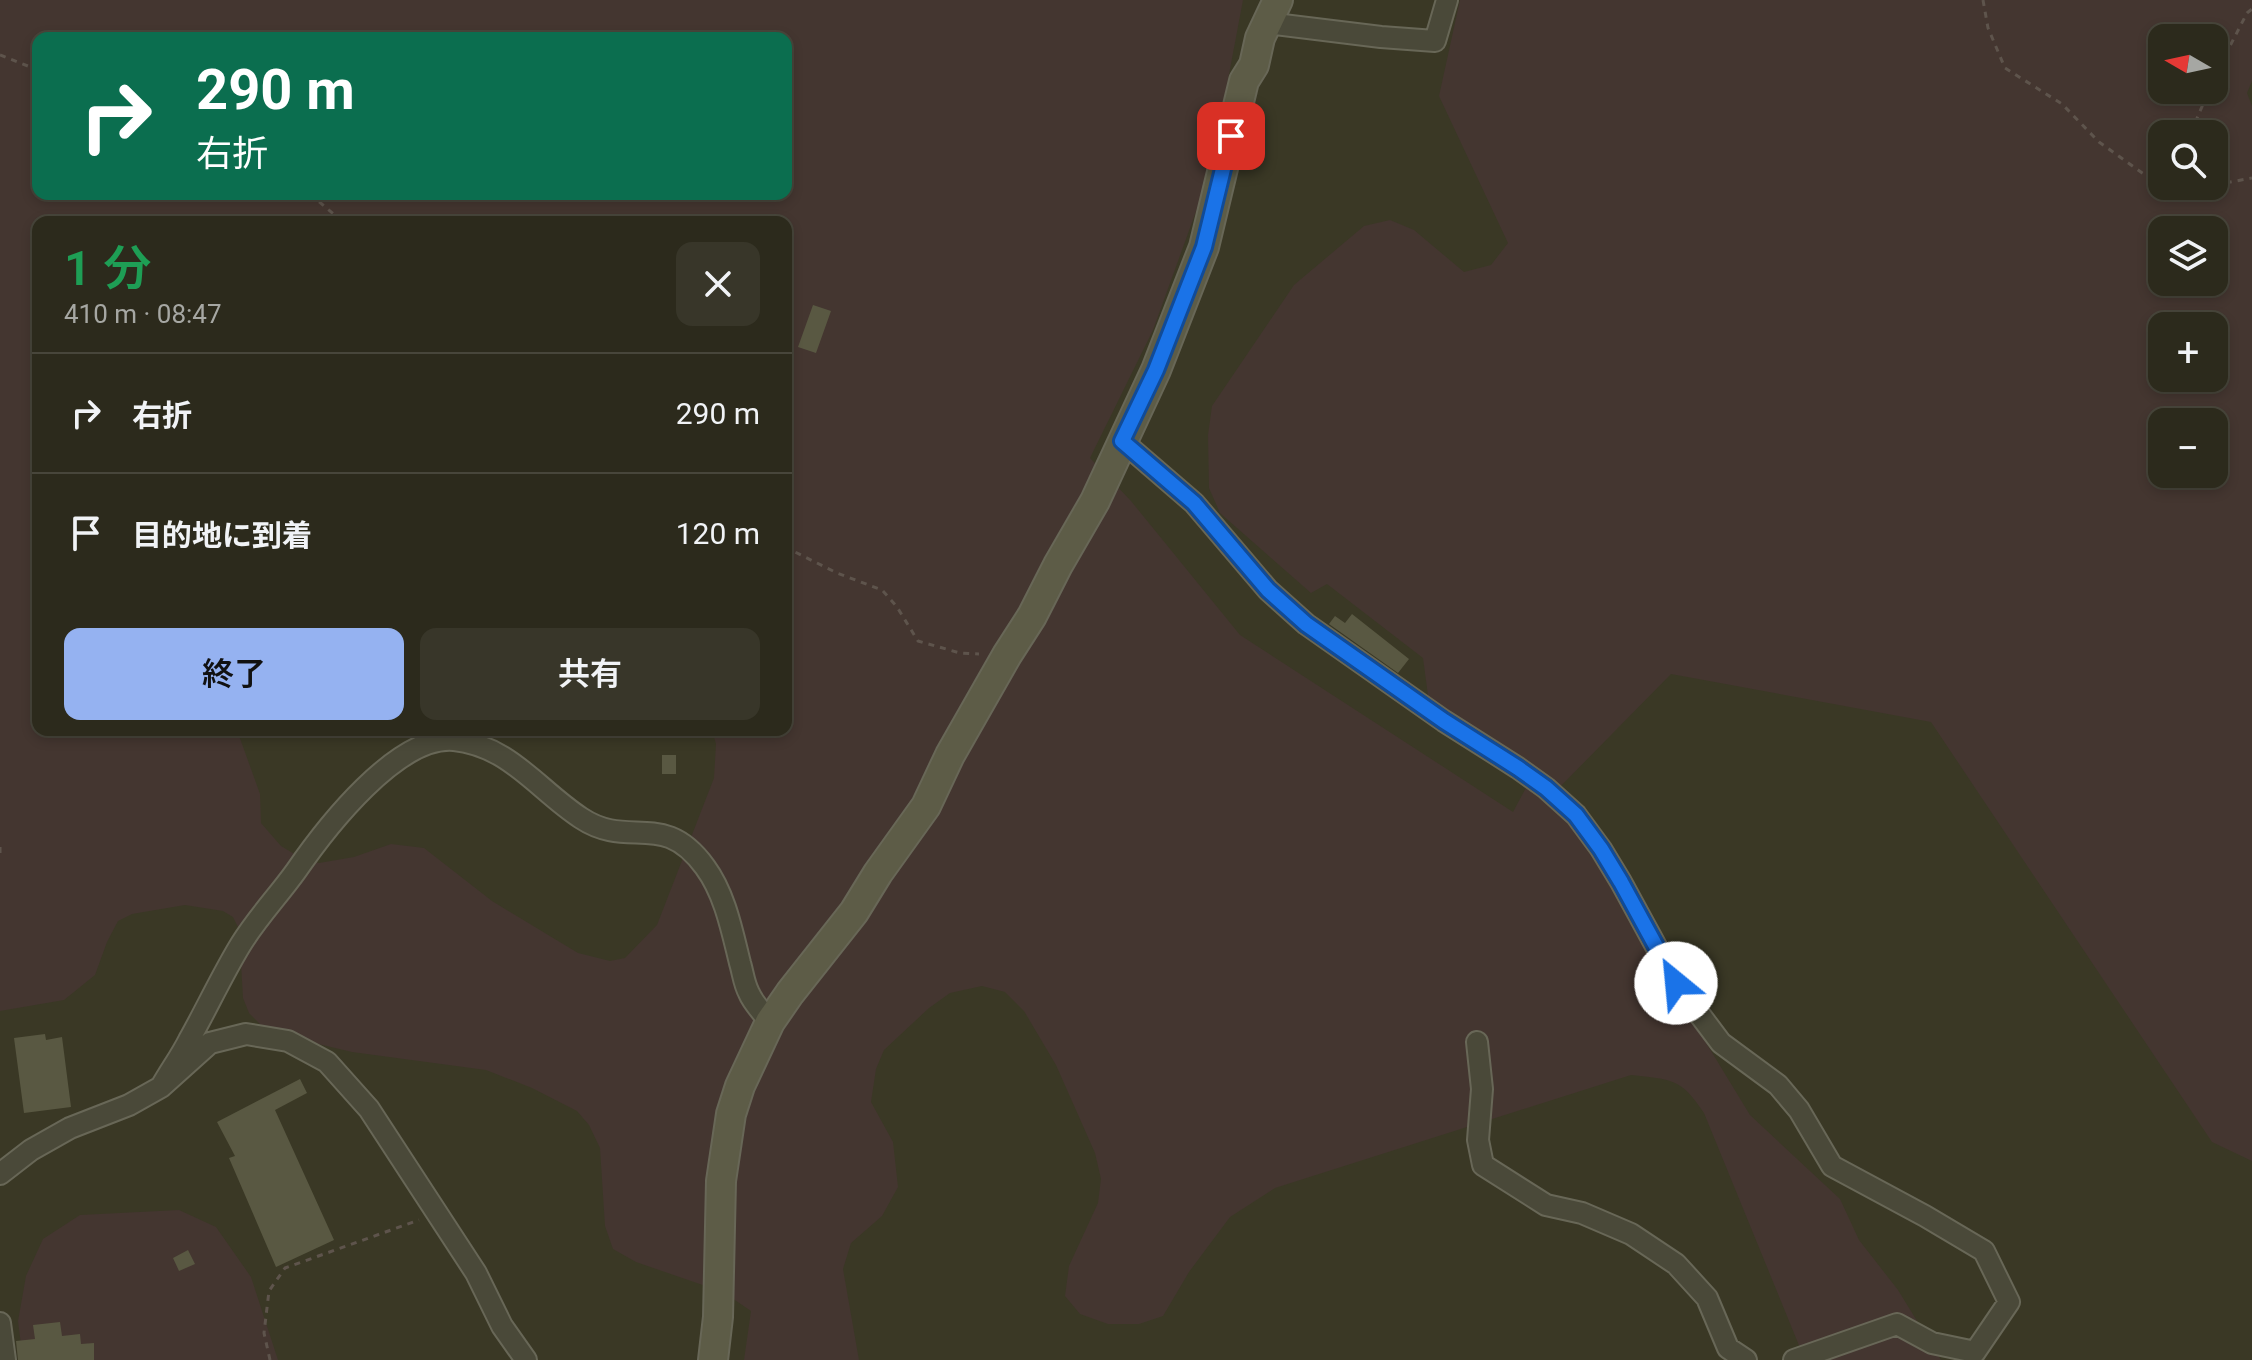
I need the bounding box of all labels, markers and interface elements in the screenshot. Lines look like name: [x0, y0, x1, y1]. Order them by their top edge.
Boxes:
north arrow: [2148, 24, 2228, 104]
map controls: [2148, 24, 2228, 488]
text: 290 m: [196, 57, 355, 123]
icon: right: [64, 64, 168, 168]
pin: [1197, 102, 1265, 170]
icon: arrive: [1209, 114, 1253, 158]
button: search: [2148, 120, 2228, 200]
text: 右折: [196, 133, 268, 175]
button: layers: [2148, 216, 2228, 296]
text: 1 分: [64, 240, 151, 297]
button: close: [676, 242, 760, 326]
text: 410 m · 08:47: [64, 299, 222, 329]
button: +: [2148, 312, 2228, 392]
icon: right: [64, 391, 108, 435]
text: 290 m: [676, 396, 760, 431]
text: 右折: [132, 398, 192, 433]
button: −: [2148, 408, 2228, 488]
icon: arrive: [64, 511, 108, 555]
text: 120 m: [676, 516, 760, 551]
text: 目的地に到着: [132, 518, 312, 553]
button: 終了: [64, 628, 404, 720]
button: 共有: [420, 628, 760, 720]
position arrow: [1634, 941, 1718, 1025]

